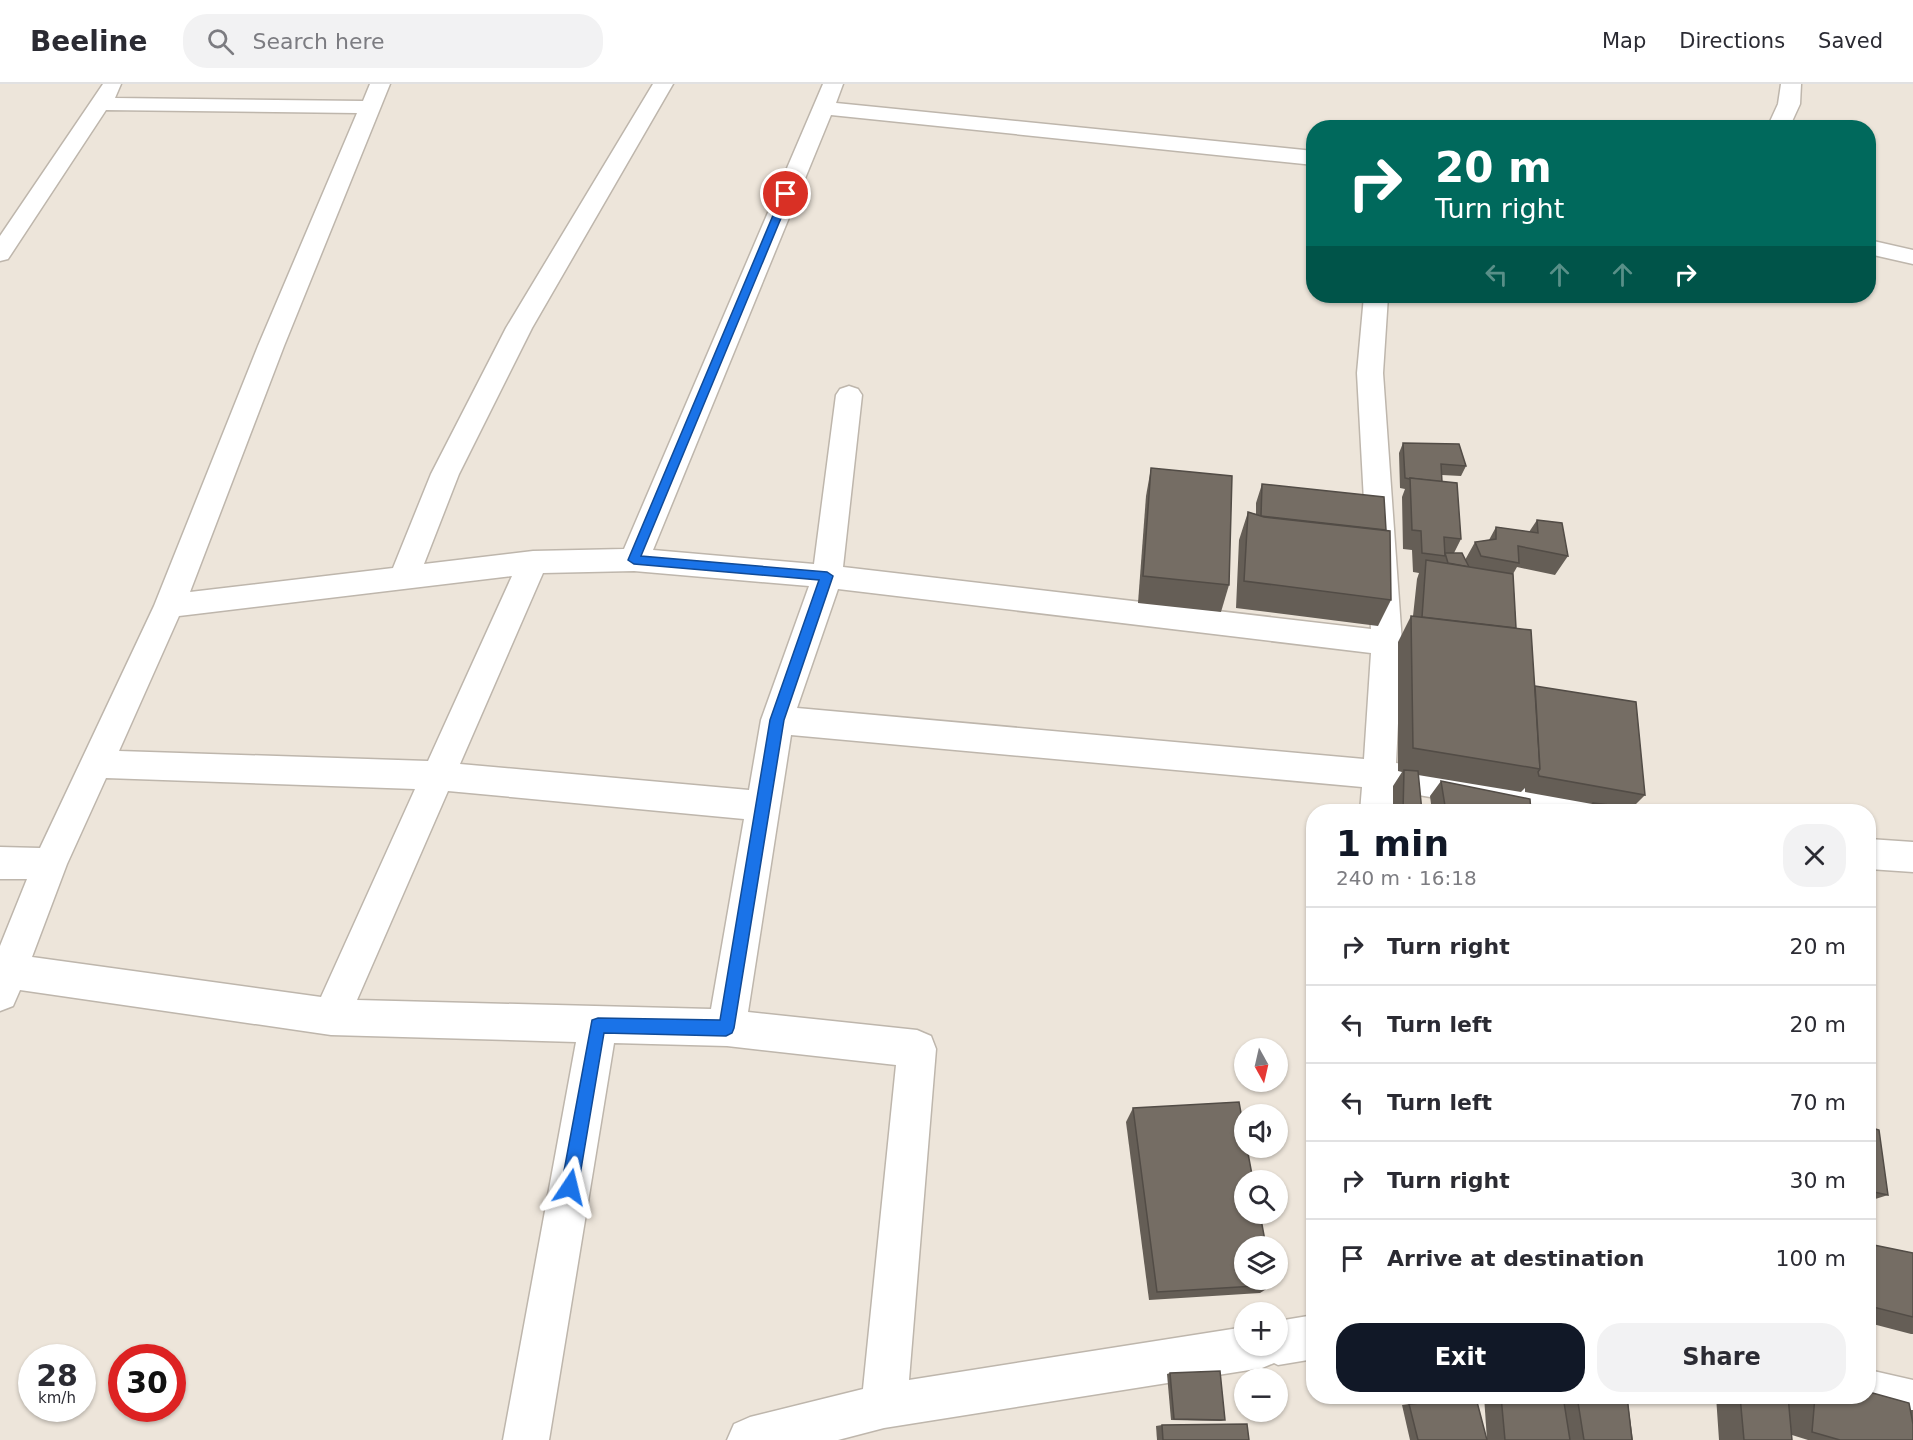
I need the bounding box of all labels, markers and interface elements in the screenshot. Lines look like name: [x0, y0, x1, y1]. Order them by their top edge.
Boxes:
search box: [183, 14, 603, 68]
text: Beeline: [30, 25, 147, 58]
icon: search: [204, 25, 237, 58]
text: Search here: [252, 29, 385, 54]
text: Map: [1602, 29, 1646, 53]
text: Directions: [1679, 29, 1785, 53]
text: Saved: [1818, 29, 1883, 53]
text: 20 m: [1435, 143, 1552, 192]
icon: right: [1336, 144, 1414, 222]
pin: [760, 168, 811, 219]
icon: arrive: [769, 177, 802, 210]
text: Turn right: [1435, 193, 1564, 224]
icon: left: [1480, 258, 1513, 291]
icon: ahead: [1543, 258, 1576, 291]
icon: ahead: [1606, 258, 1639, 291]
icon: right: [1669, 258, 1702, 291]
text: 1 min: [1336, 823, 1449, 864]
button: close: [1783, 824, 1846, 887]
text: 240 m · 16:18: [1336, 866, 1477, 890]
icon: right: [1336, 930, 1369, 963]
text: Turn right: [1387, 934, 1510, 959]
text: 20 m: [1790, 934, 1846, 959]
icon: left: [1336, 1008, 1369, 1041]
text: Turn left: [1387, 1012, 1492, 1037]
text: 20 m: [1790, 1012, 1846, 1037]
north arrow: [1234, 1038, 1288, 1092]
map controls: [1234, 1038, 1288, 1422]
icon: left: [1336, 1086, 1369, 1119]
text: Turn left: [1387, 1090, 1492, 1115]
text: 70 m: [1790, 1090, 1846, 1115]
button: sound: [1234, 1104, 1288, 1158]
position arrow: [538, 1155, 602, 1219]
icon: right: [1336, 1164, 1369, 1197]
text: Turn right: [1387, 1168, 1510, 1193]
text: 30 m: [1790, 1168, 1846, 1193]
button: search: [1234, 1170, 1288, 1224]
button: layers: [1234, 1236, 1288, 1290]
icon: arrive: [1336, 1242, 1369, 1275]
text: Arrive at destination: [1387, 1246, 1644, 1271]
text: 100 m: [1776, 1246, 1846, 1271]
button: +: [1234, 1302, 1288, 1356]
button: Exit: [1336, 1323, 1585, 1392]
button: Share: [1597, 1323, 1846, 1392]
speed limit sign: 30: [108, 1344, 186, 1422]
text: 28: [36, 1358, 78, 1393]
button: −: [1234, 1368, 1288, 1422]
text: km/h: [38, 1389, 76, 1407]

